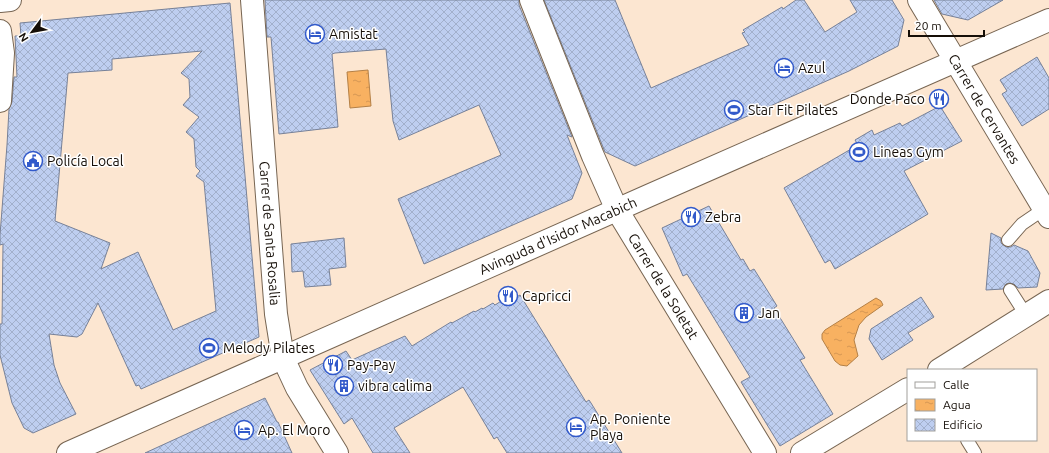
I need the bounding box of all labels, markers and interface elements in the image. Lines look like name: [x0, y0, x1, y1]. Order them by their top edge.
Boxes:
north arrow: [12, 12, 52, 52]
scale bar: [909, 12, 984, 38]
text: 20 m: [915, 19, 942, 32]
hotel icon: Amistat: [304, 23, 326, 45]
place label: Amistat: [329, 26, 378, 42]
text: N: [16, 31, 31, 44]
street label: Carrer de Cervantes: [945, 51, 1023, 167]
hotel icon: Azul: [773, 57, 795, 79]
place label: Azul: [798, 60, 826, 76]
restaurant icon: Donde Paco: [928, 88, 950, 110]
place label: Donde Paco: [850, 91, 925, 107]
sports icon: Star Fit Pilates: [723, 99, 745, 121]
place label: Star Fit Pilates: [748, 102, 838, 118]
sports icon: Lineas Gym: [848, 141, 870, 163]
place label: Lineas Gym: [873, 144, 944, 160]
public building icon: Policía Local: [22, 150, 44, 172]
place label: Policía Local: [47, 153, 124, 169]
street label: Carrer de Santa Rosalia: [256, 161, 283, 306]
street label: Avinguda d'Isidor Macabich: [477, 194, 639, 278]
restaurant icon: Zebra: [680, 206, 702, 228]
place label: Zebra: [705, 209, 741, 225]
street label: Carrer de la Soletat: [625, 230, 702, 342]
restaurant icon: Capricci: [497, 285, 519, 307]
place label: Capricci: [522, 288, 571, 304]
building icon: Jan: [733, 302, 755, 324]
place label: Jan: [758, 305, 780, 321]
sports icon: Melody Pilates: [198, 337, 220, 359]
place label: Melody Pilates: [223, 340, 315, 356]
restaurant icon: Pay-Pay: [322, 354, 344, 376]
place label: Pay-Pay: [347, 357, 396, 373]
legend: [907, 369, 1037, 441]
building icon: vibra calima: [333, 375, 355, 397]
place label: vibra calima: [358, 378, 432, 394]
text: Calle: [943, 378, 969, 391]
text: Agua: [943, 398, 971, 411]
place label: Ap. Poniente Playa: [590, 411, 671, 443]
hotel icon: Ap. Poniente Playa: [565, 416, 587, 438]
text: Edificio: [943, 418, 983, 431]
hotel icon: Ap. El Moro: [233, 419, 255, 441]
place label: Ap. El Moro: [258, 422, 330, 438]

